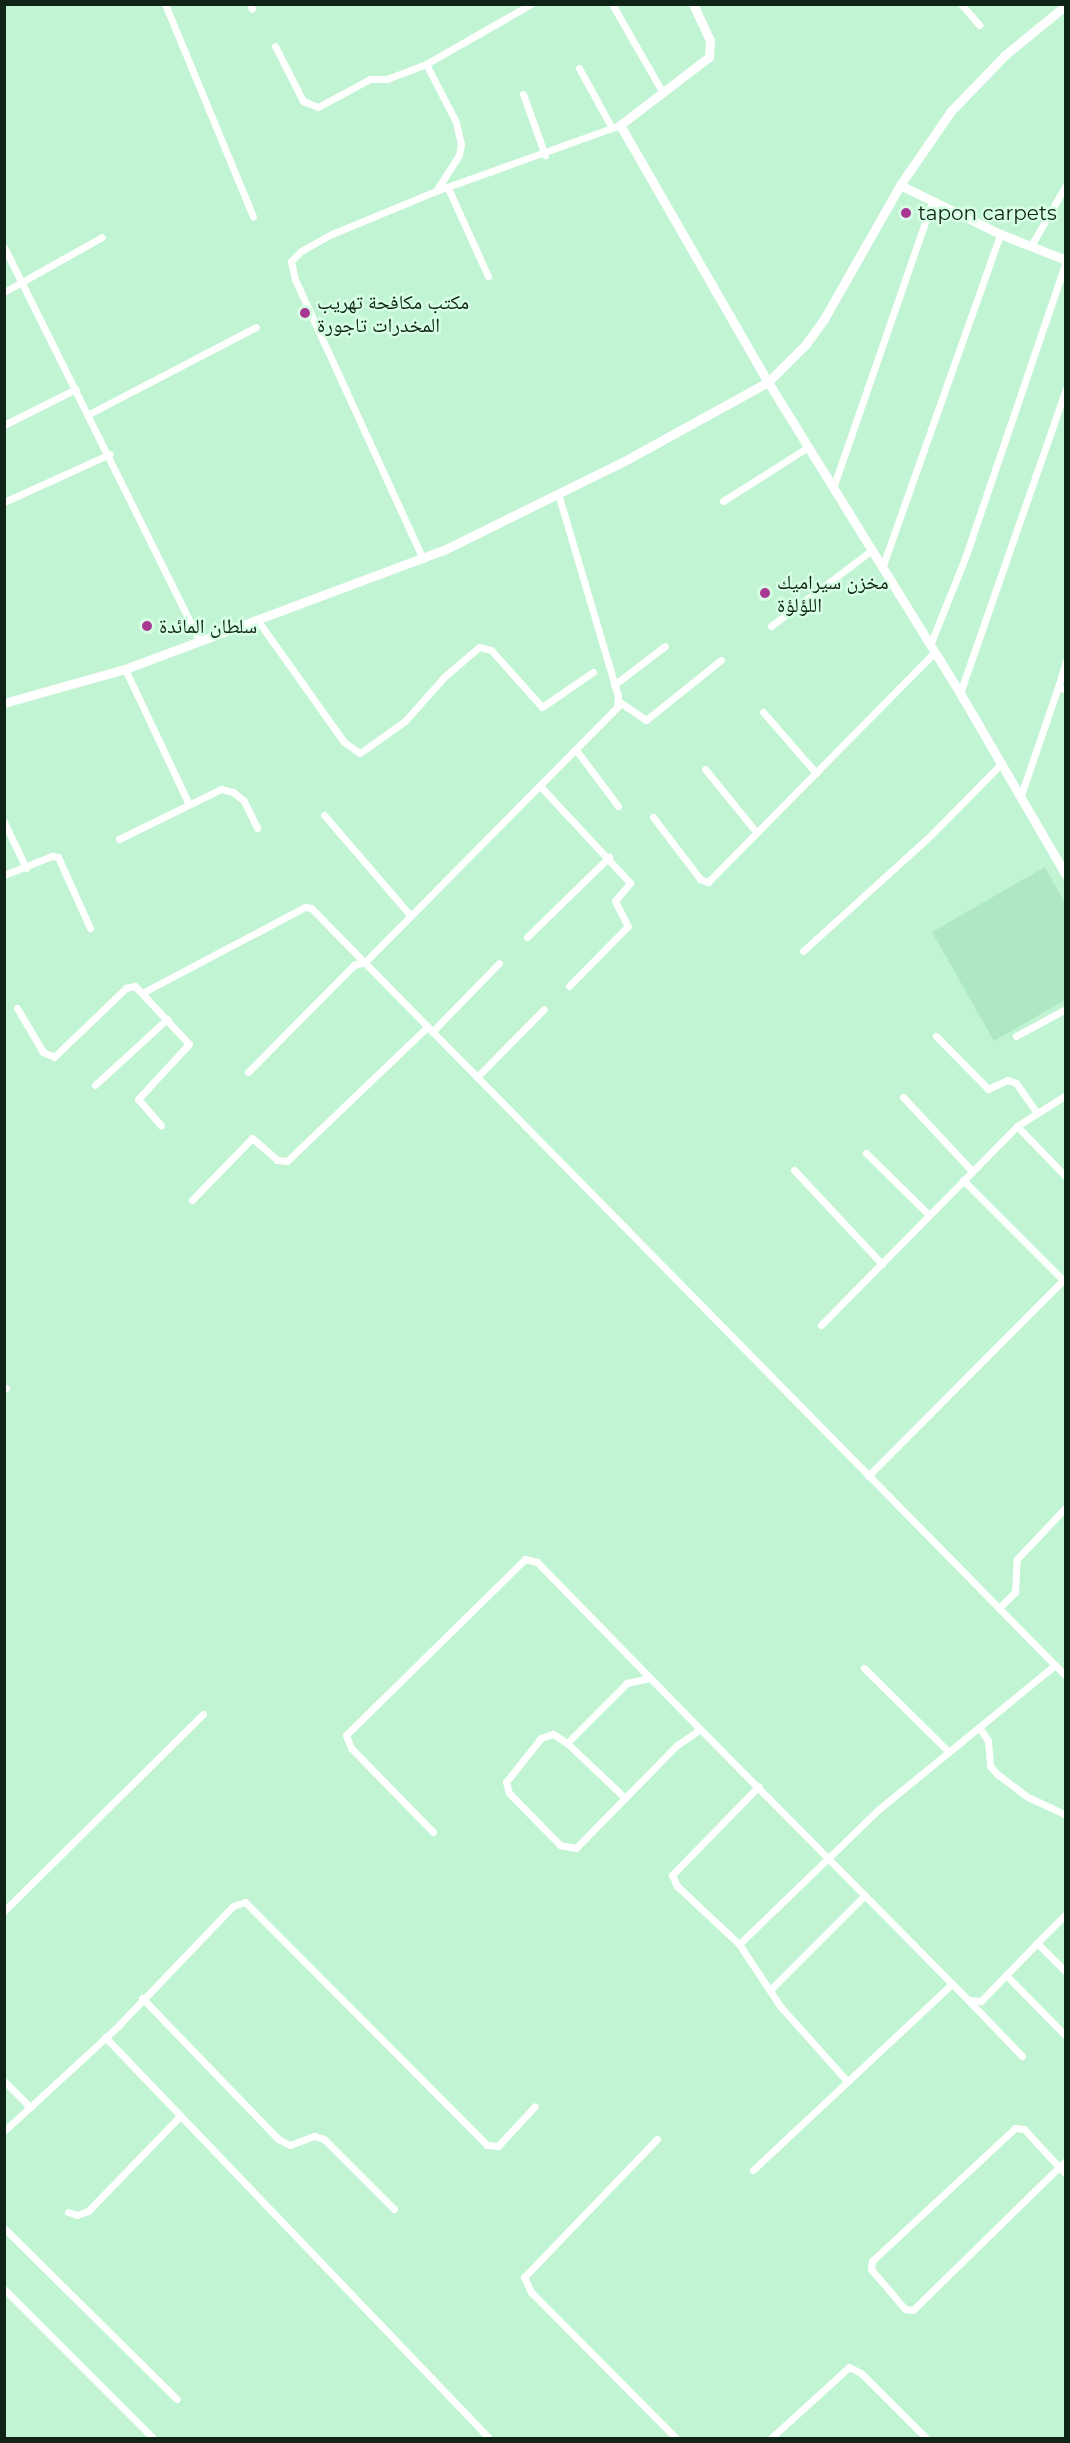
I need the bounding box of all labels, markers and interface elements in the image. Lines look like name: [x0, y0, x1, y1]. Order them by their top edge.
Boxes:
place label: tapon carpets: [918, 201, 1057, 225]
marker: tapon carpets: [899, 206, 913, 220]
place label: مكتب مكافحة تهريب المخدرات تاجورة: [317, 290, 469, 337]
marker: مكتب مكافحة تهريب المخدرات تاجورة: [298, 306, 312, 320]
place label: مخزن سيراميك اللؤلؤة: [777, 570, 889, 617]
marker: مخزن سيراميك اللؤلؤة: [758, 586, 772, 600]
place label: سلطان المائدة: [159, 614, 257, 638]
marker: سلطان المائدة: [140, 619, 154, 633]

